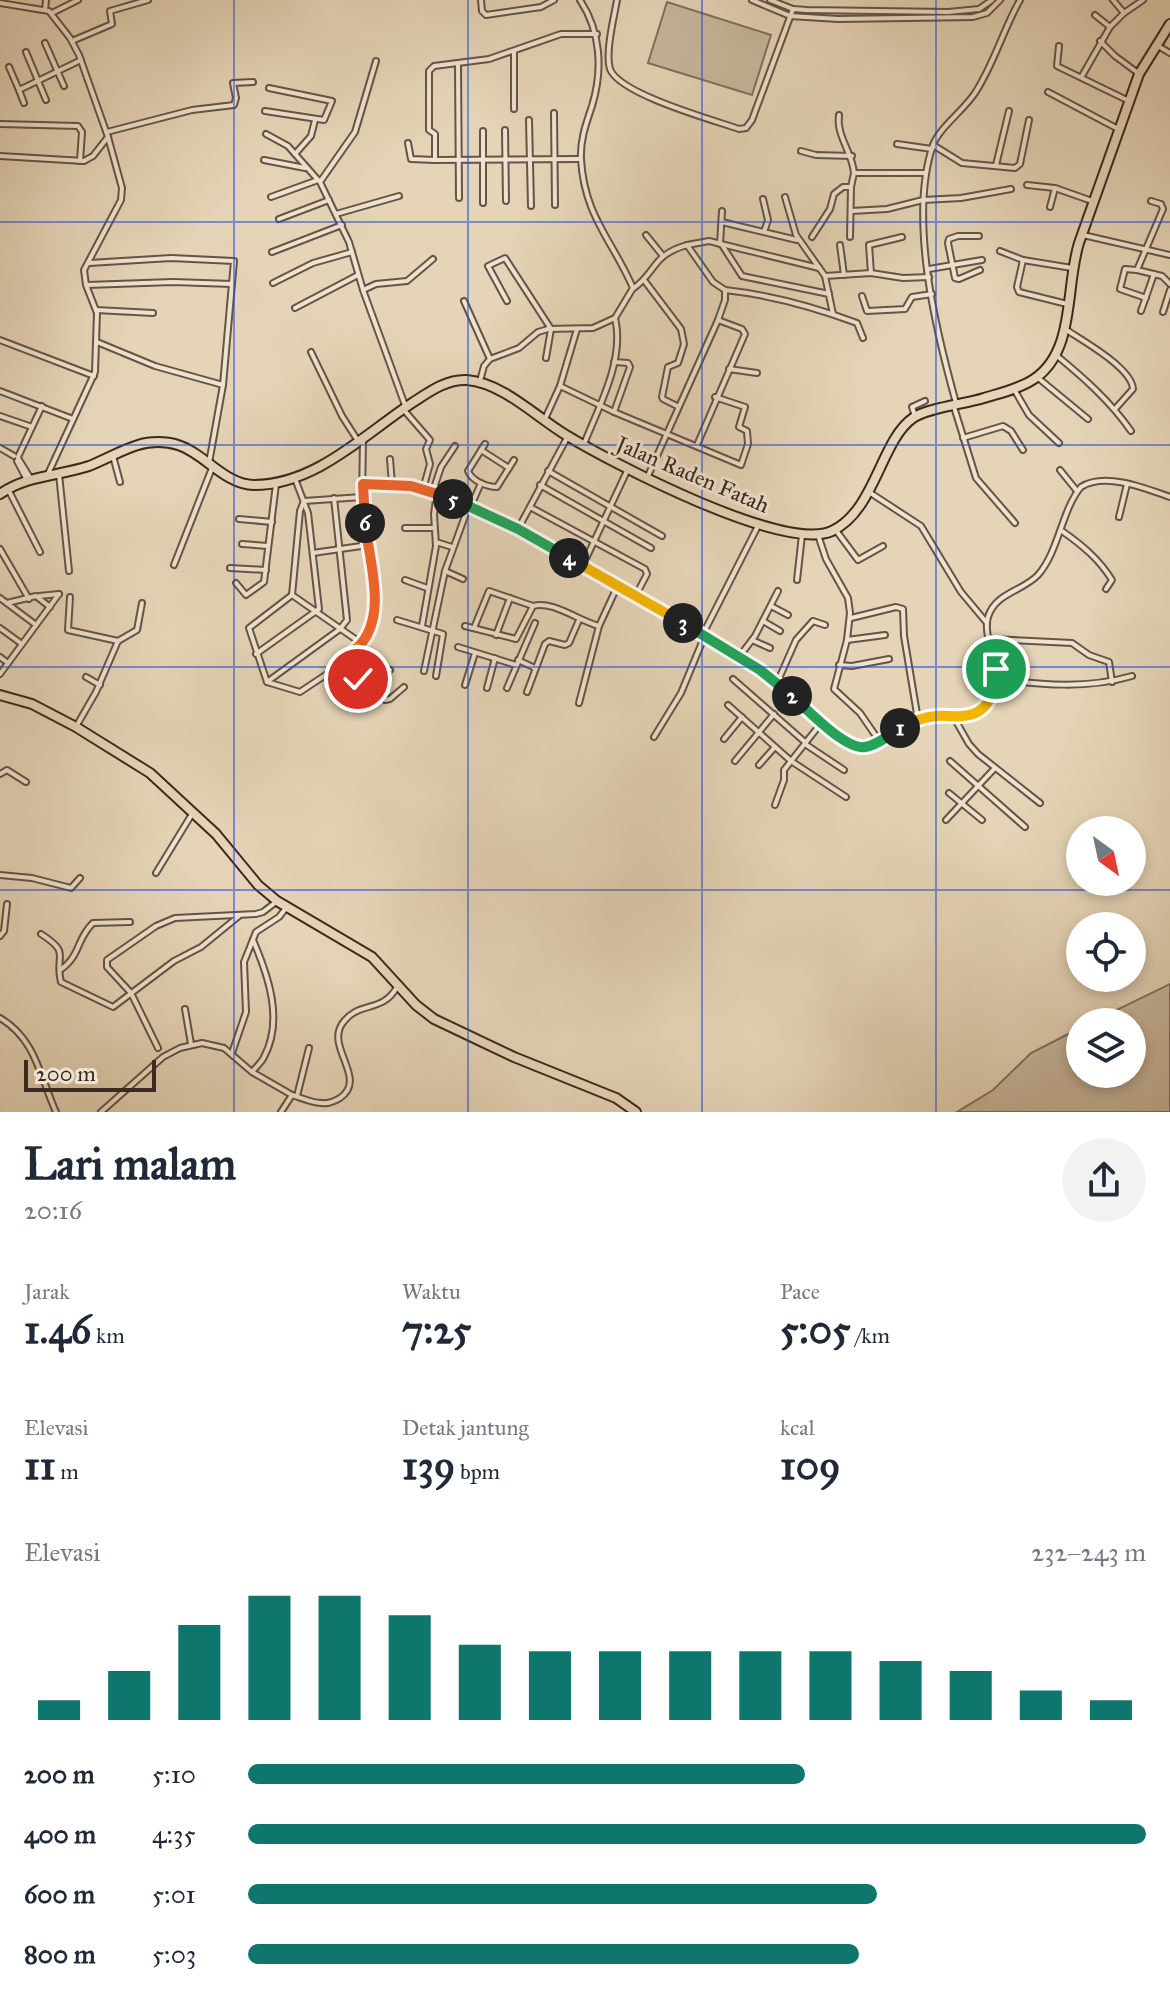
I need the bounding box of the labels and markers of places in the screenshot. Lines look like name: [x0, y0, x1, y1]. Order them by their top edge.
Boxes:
pin: 5: [433, 479, 473, 519]
pin: 6: [345, 503, 385, 543]
pin: 4: [549, 538, 589, 578]
pin: 3: [663, 603, 703, 643]
pin: [962, 635, 1030, 703]
pin: [324, 645, 392, 713]
pin: 2: [772, 676, 812, 716]
pin: 1: [880, 708, 920, 748]

